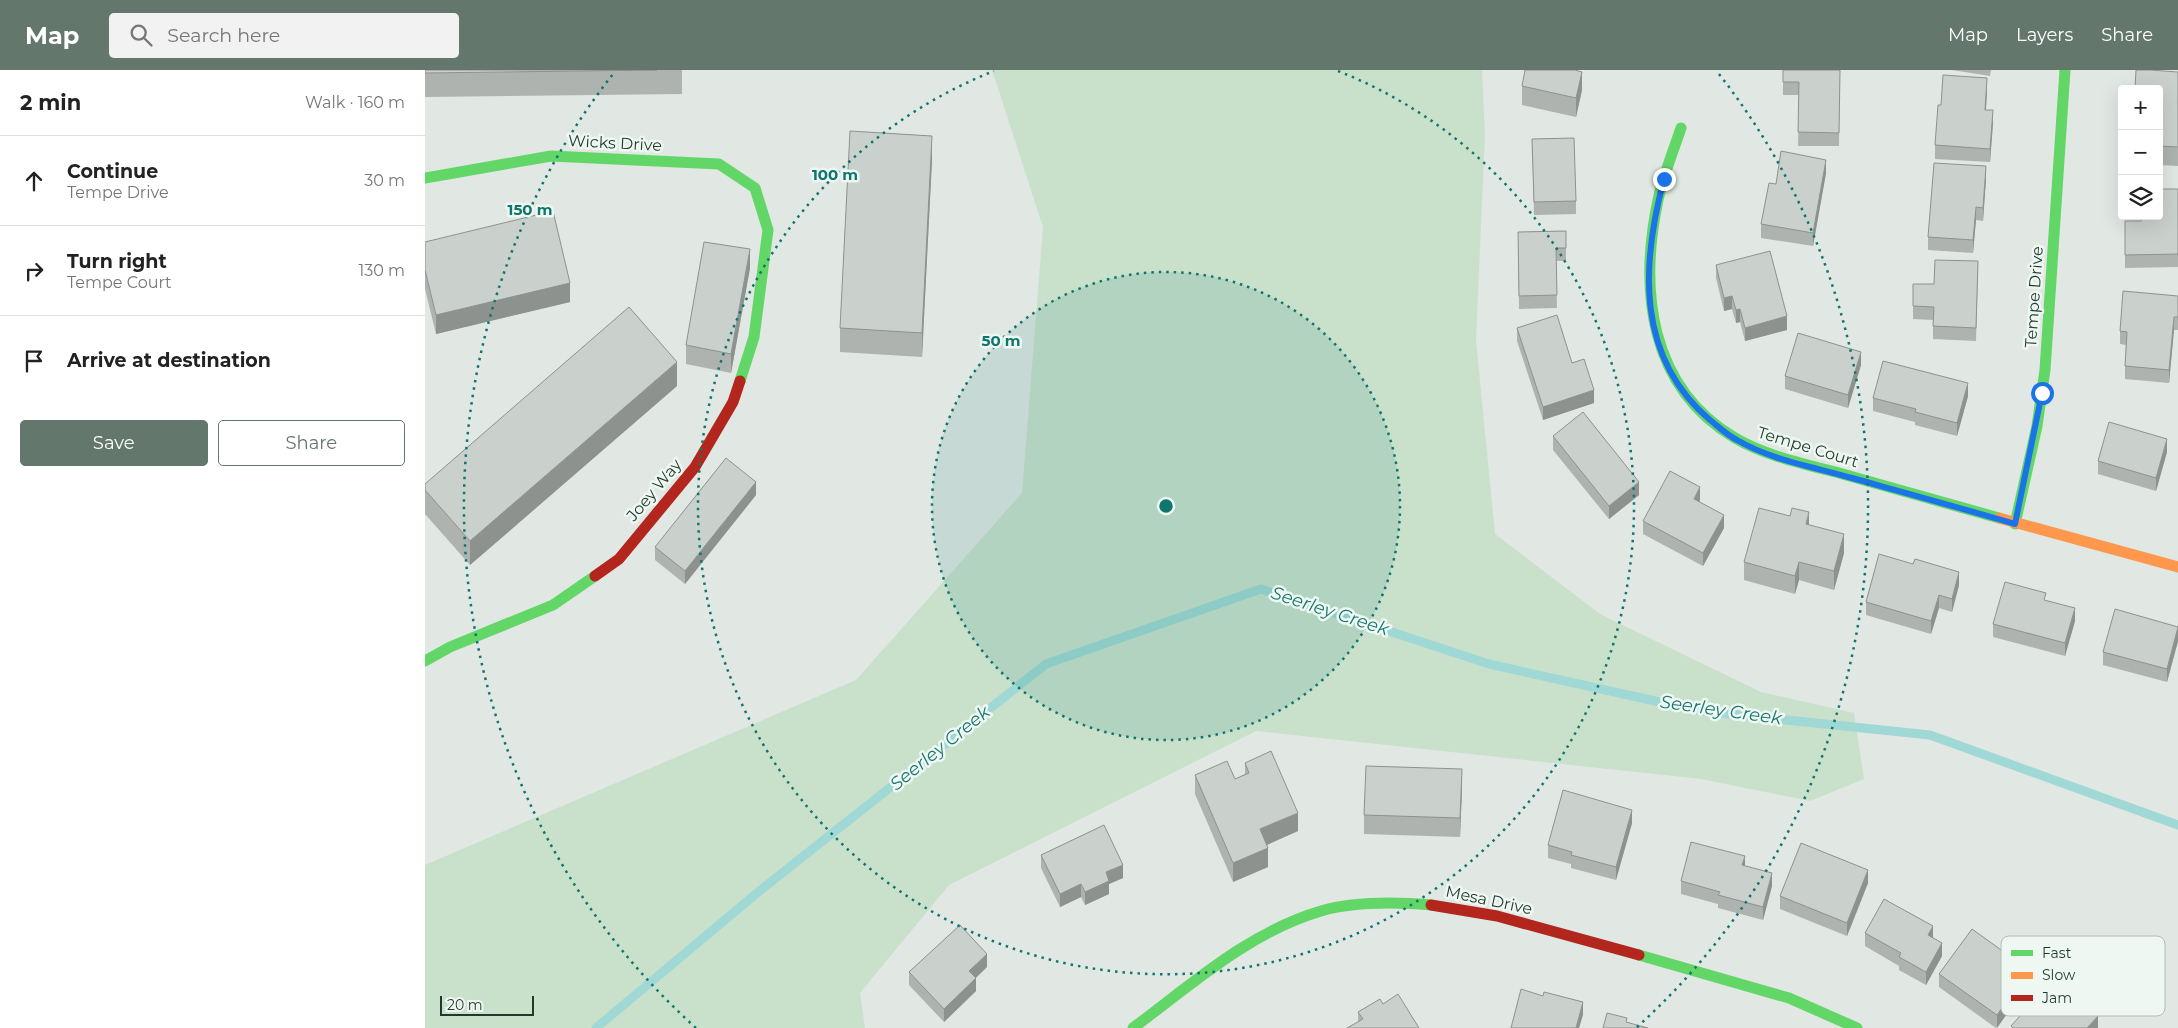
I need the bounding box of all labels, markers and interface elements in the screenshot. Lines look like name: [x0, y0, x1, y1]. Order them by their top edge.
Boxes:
search box: [109, 13, 459, 58]
text: Map: [25, 21, 79, 50]
icon: search: [127, 21, 155, 49]
text: Search here: [167, 24, 280, 47]
text: Map: [1948, 24, 1988, 46]
text: Layers: [2016, 24, 2073, 46]
text: Share: [2101, 24, 2153, 46]
map controls: [2118, 85, 2163, 220]
button: +: [2118, 85, 2163, 130]
text: 2 min: [20, 90, 81, 115]
text: Walk · 160 m: [305, 93, 405, 112]
button: −: [2118, 130, 2163, 175]
street label: Wicks Drive: [568, 131, 662, 155]
text: Continue: [67, 160, 158, 183]
text: 100 m: [812, 165, 858, 184]
icon: ahead: [20, 167, 48, 195]
route end: [1653, 168, 1676, 191]
text: 30 m: [364, 171, 405, 190]
button: layers: [2118, 175, 2163, 220]
text: Tempe Drive: [67, 183, 169, 202]
text: 150 m: [508, 200, 552, 219]
street label: Tempe Drive: [2021, 246, 2047, 348]
text: Turn right: [67, 250, 167, 273]
icon: right: [20, 257, 48, 285]
text: 130 m: [358, 261, 405, 280]
text: Tempe Court: [67, 273, 172, 292]
text: 50 m: [981, 331, 1021, 350]
icon: arrive: [20, 347, 48, 375]
text: Arrive at destination: [67, 349, 271, 372]
route start: [2031, 382, 2054, 405]
button: Save: [20, 420, 208, 466]
button: Share: [218, 420, 405, 466]
street label: Tempe Court: [1755, 423, 1861, 472]
street label: Joey Way: [622, 455, 686, 526]
centre of rings: [1157, 497, 1175, 515]
water label: Seerley Creek: [1268, 582, 1393, 641]
water label: Seerley Creek: [1659, 691, 1784, 730]
water label: Seerley Creek: [886, 700, 995, 795]
street label: Mesa Drive: [1444, 882, 1534, 918]
legend: [2001, 936, 2165, 1016]
text: Fast: [2042, 944, 2072, 962]
text: Slow: [2042, 966, 2076, 984]
text: Jam: [2041, 989, 2072, 1007]
scale bar: [440, 993, 534, 1016]
text: 20 m: [447, 996, 483, 1014]

